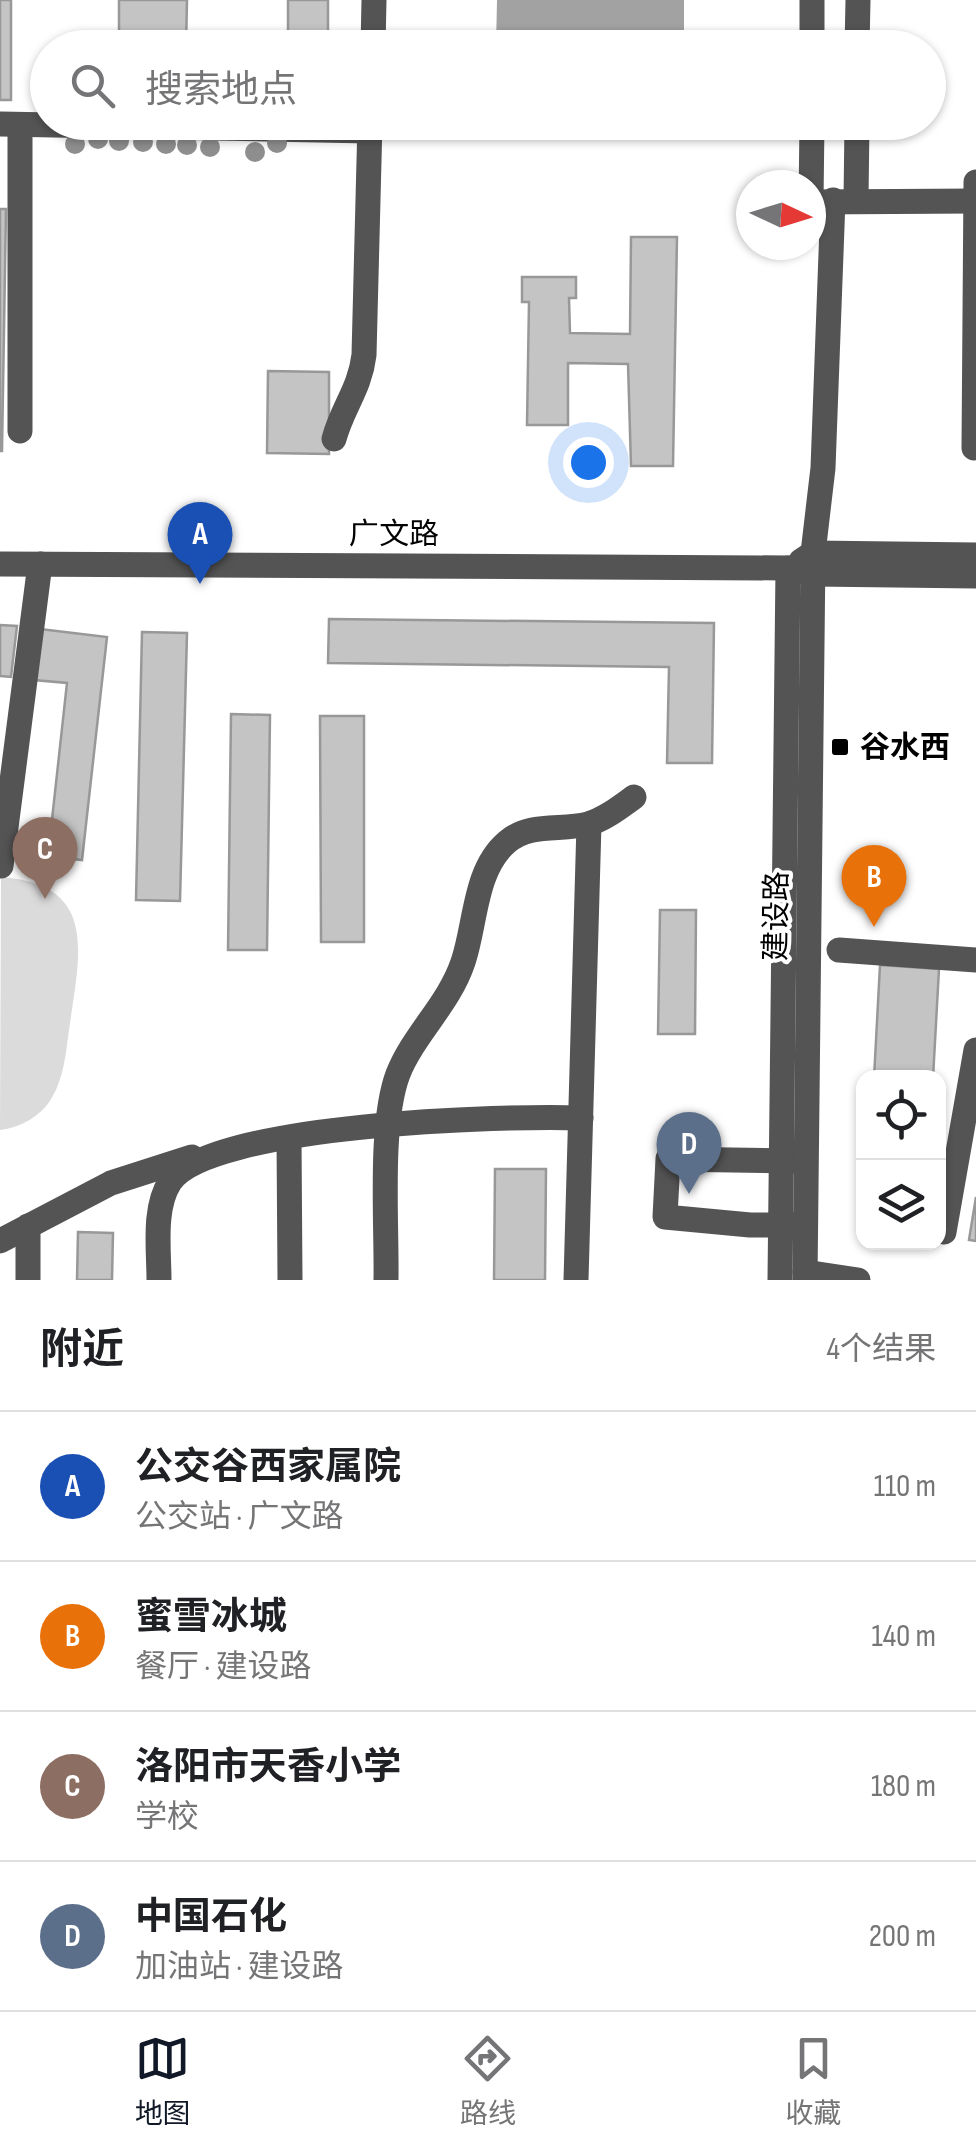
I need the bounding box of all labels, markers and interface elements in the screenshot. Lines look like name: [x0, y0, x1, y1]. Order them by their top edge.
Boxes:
search box: [30, 30, 946, 140]
icon: search: [65, 58, 120, 113]
text: 搜索地点: [145, 68, 297, 113]
north arrow: [736, 170, 826, 260]
your location: [563, 437, 614, 488]
pin: A: [168, 502, 232, 584]
street label: 广文路: [349, 517, 439, 553]
place label: 谷水西: [860, 730, 950, 766]
marker: 谷水西: [829, 736, 851, 758]
pin: C: [12, 816, 78, 899]
pin: B: [842, 844, 906, 927]
street label: 建设路: [758, 871, 796, 961]
map controls: [856, 1070, 946, 1250]
button: locate: [856, 1070, 946, 1160]
pin: D: [656, 1112, 722, 1194]
button: layers: [856, 1160, 946, 1250]
text: 附近: [40, 1325, 124, 1376]
text: 4个结果: [827, 1330, 936, 1369]
text: 公交谷西家属院: [135, 1445, 401, 1490]
text: A: [65, 1467, 80, 1506]
text: 110 m: [874, 1467, 936, 1506]
text: 公交站 · 广文路: [135, 1498, 344, 1537]
text: 蜜雪冰城: [135, 1595, 287, 1640]
text: B: [65, 1617, 80, 1656]
text: 140 m: [872, 1617, 936, 1656]
text: 餐厅 · 建设路: [135, 1648, 312, 1687]
text: 洛阳市天香小学: [135, 1745, 401, 1790]
text: C: [64, 1767, 81, 1806]
text: 180 m: [871, 1767, 936, 1806]
text: 学校: [135, 1798, 199, 1837]
text: 中国石化: [135, 1895, 287, 1940]
text: D: [64, 1917, 81, 1956]
text: 200 m: [869, 1917, 936, 1956]
text: 加油站 · 建设路: [135, 1948, 344, 1987]
tab: 地图: [135, 2031, 191, 2131]
tab: 路线: [460, 2031, 516, 2131]
tab: 收藏: [785, 2031, 841, 2131]

